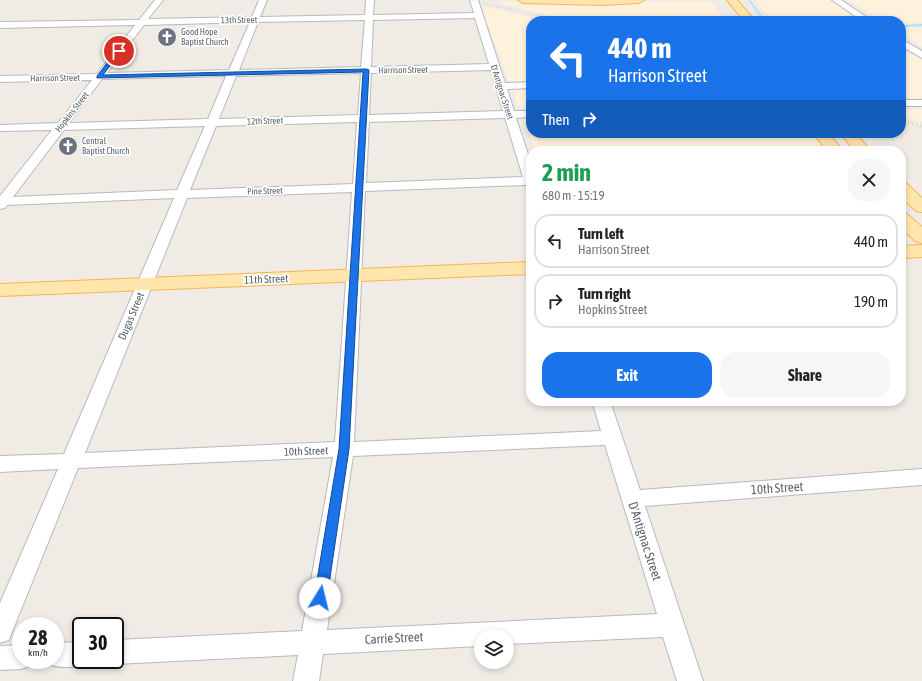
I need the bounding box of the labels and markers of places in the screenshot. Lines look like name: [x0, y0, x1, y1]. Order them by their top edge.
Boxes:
church icon: Good Hope Baptist Church: [156, 26, 178, 48]
place label: Good Hope Baptist Church: [181, 27, 229, 47]
pin: [102, 34, 136, 68]
church icon: Central Baptist Church: [57, 135, 79, 157]
place label: Central Baptist Church: [82, 136, 130, 156]

